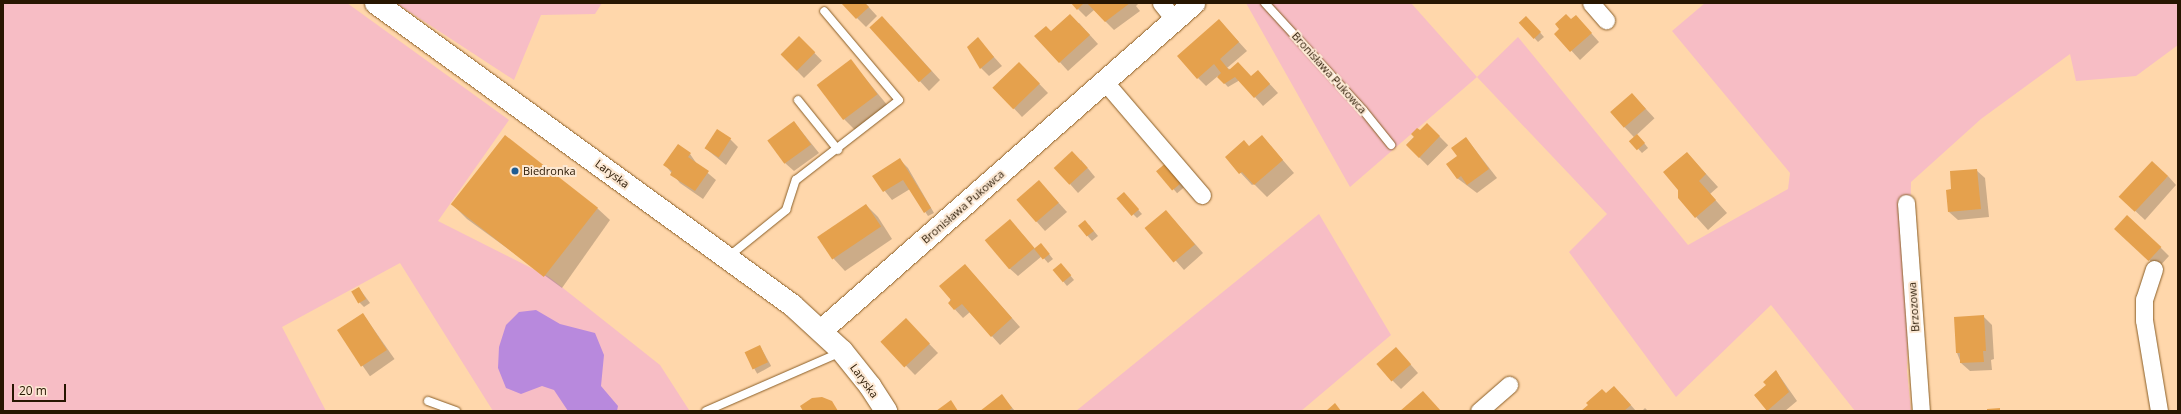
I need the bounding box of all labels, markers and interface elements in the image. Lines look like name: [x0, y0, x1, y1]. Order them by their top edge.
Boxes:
street label: Bronisława Pukowca: [1289, 30, 1369, 116]
street label: Laryska: [592, 157, 632, 191]
place label: Biedronka: [523, 164, 576, 178]
marker: Biedronka: [510, 166, 520, 176]
street label: Bronisława Pukowca: [919, 168, 1007, 246]
street label: Brzozowa: [1906, 282, 1922, 332]
street label: Laryska: [847, 361, 881, 401]
scale bar: [14, 376, 68, 402]
text: 20 m: [19, 382, 47, 399]

